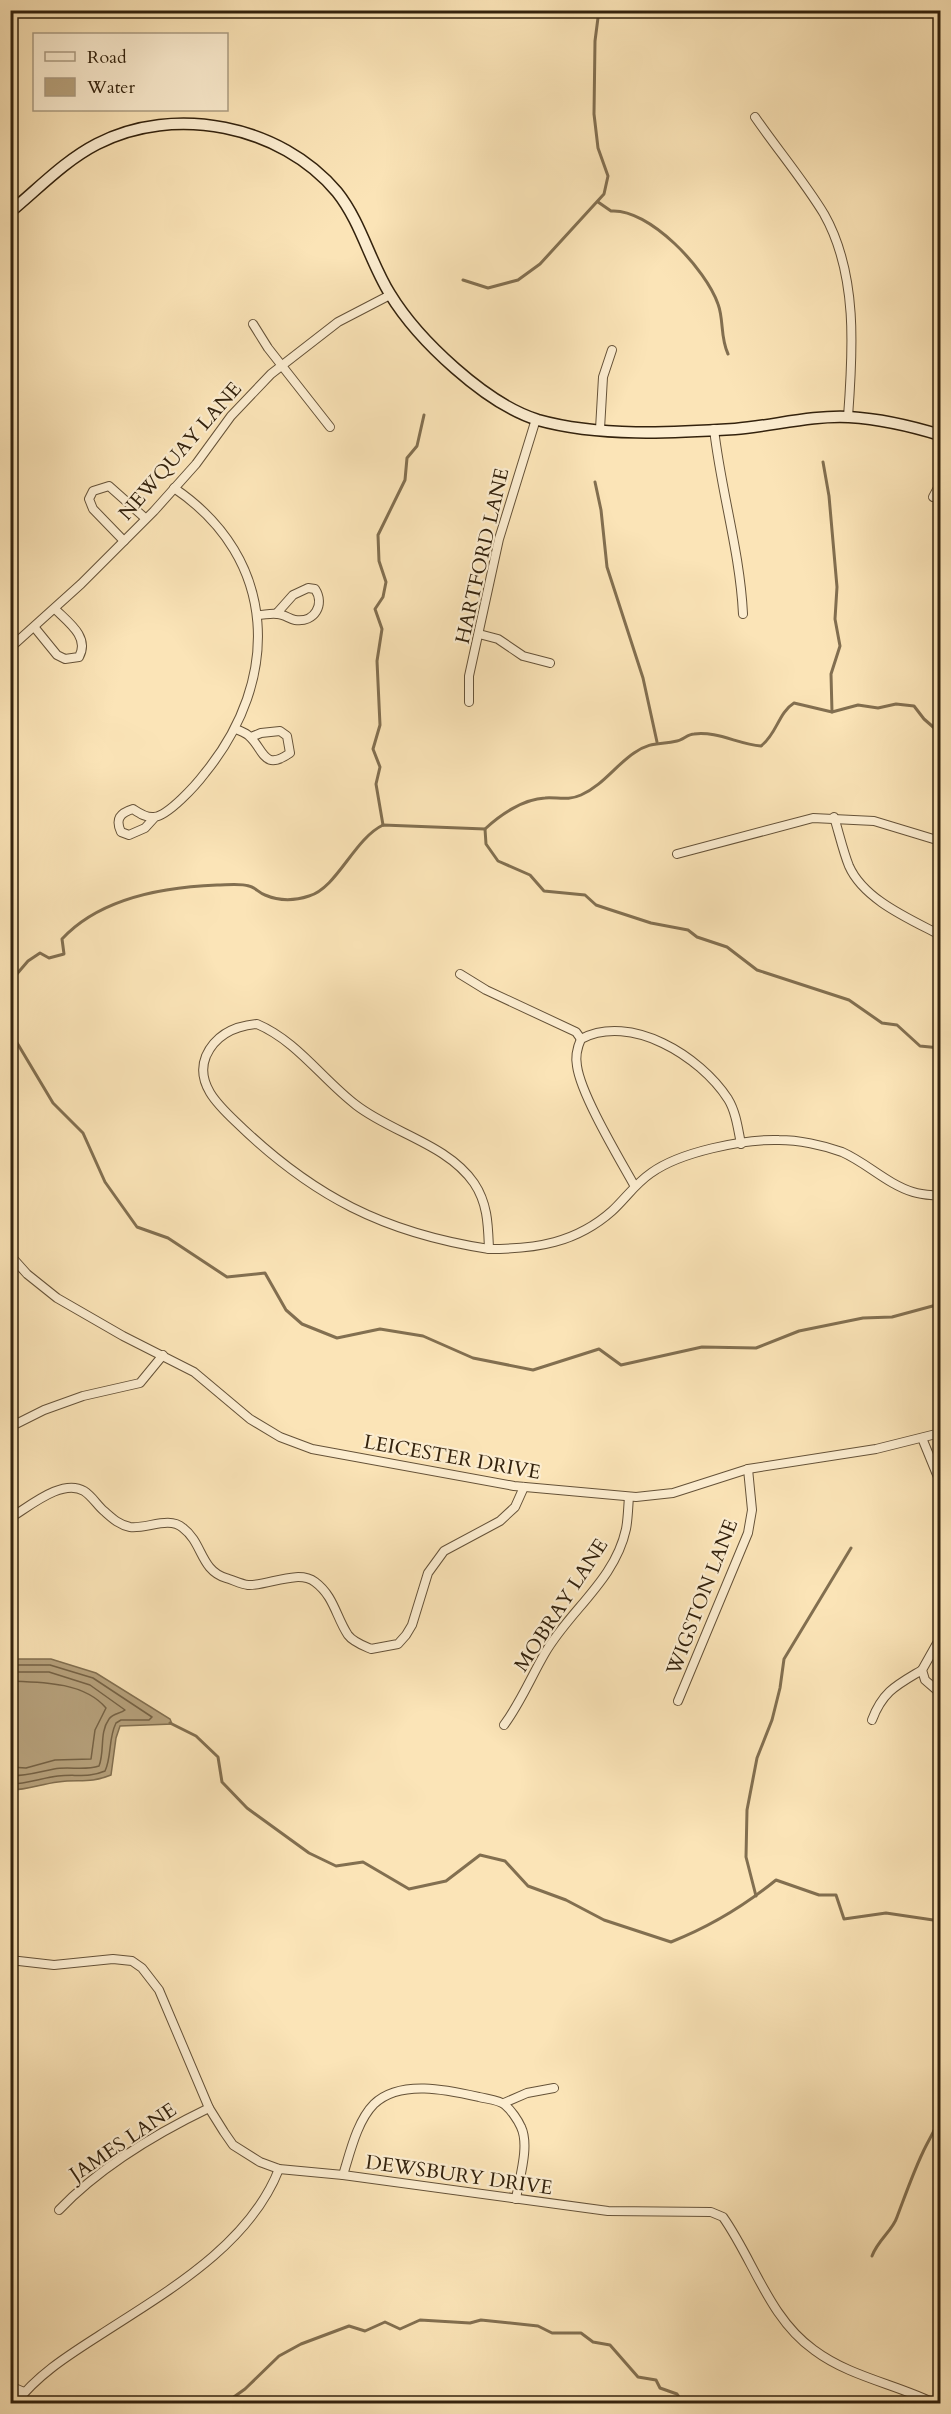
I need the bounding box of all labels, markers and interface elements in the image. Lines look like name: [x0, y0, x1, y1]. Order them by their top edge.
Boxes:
legend: [33, 33, 228, 111]
text: Road: [87, 45, 127, 70]
text: Water: [86, 75, 136, 100]
street label: NEWQUAY LANE: [112, 376, 248, 526]
street label: HARTFORD LANE: [449, 466, 515, 646]
street label: LEICESTER DRIVE: [361, 1428, 543, 1486]
street label: WIGSTON LANE: [659, 1515, 744, 1680]
street label: MOBRAY LANE: [508, 1533, 614, 1677]
street label: JAMES LANE: [62, 2096, 182, 2189]
street label: DEWSBURY DRIVE: [364, 2148, 554, 2202]

